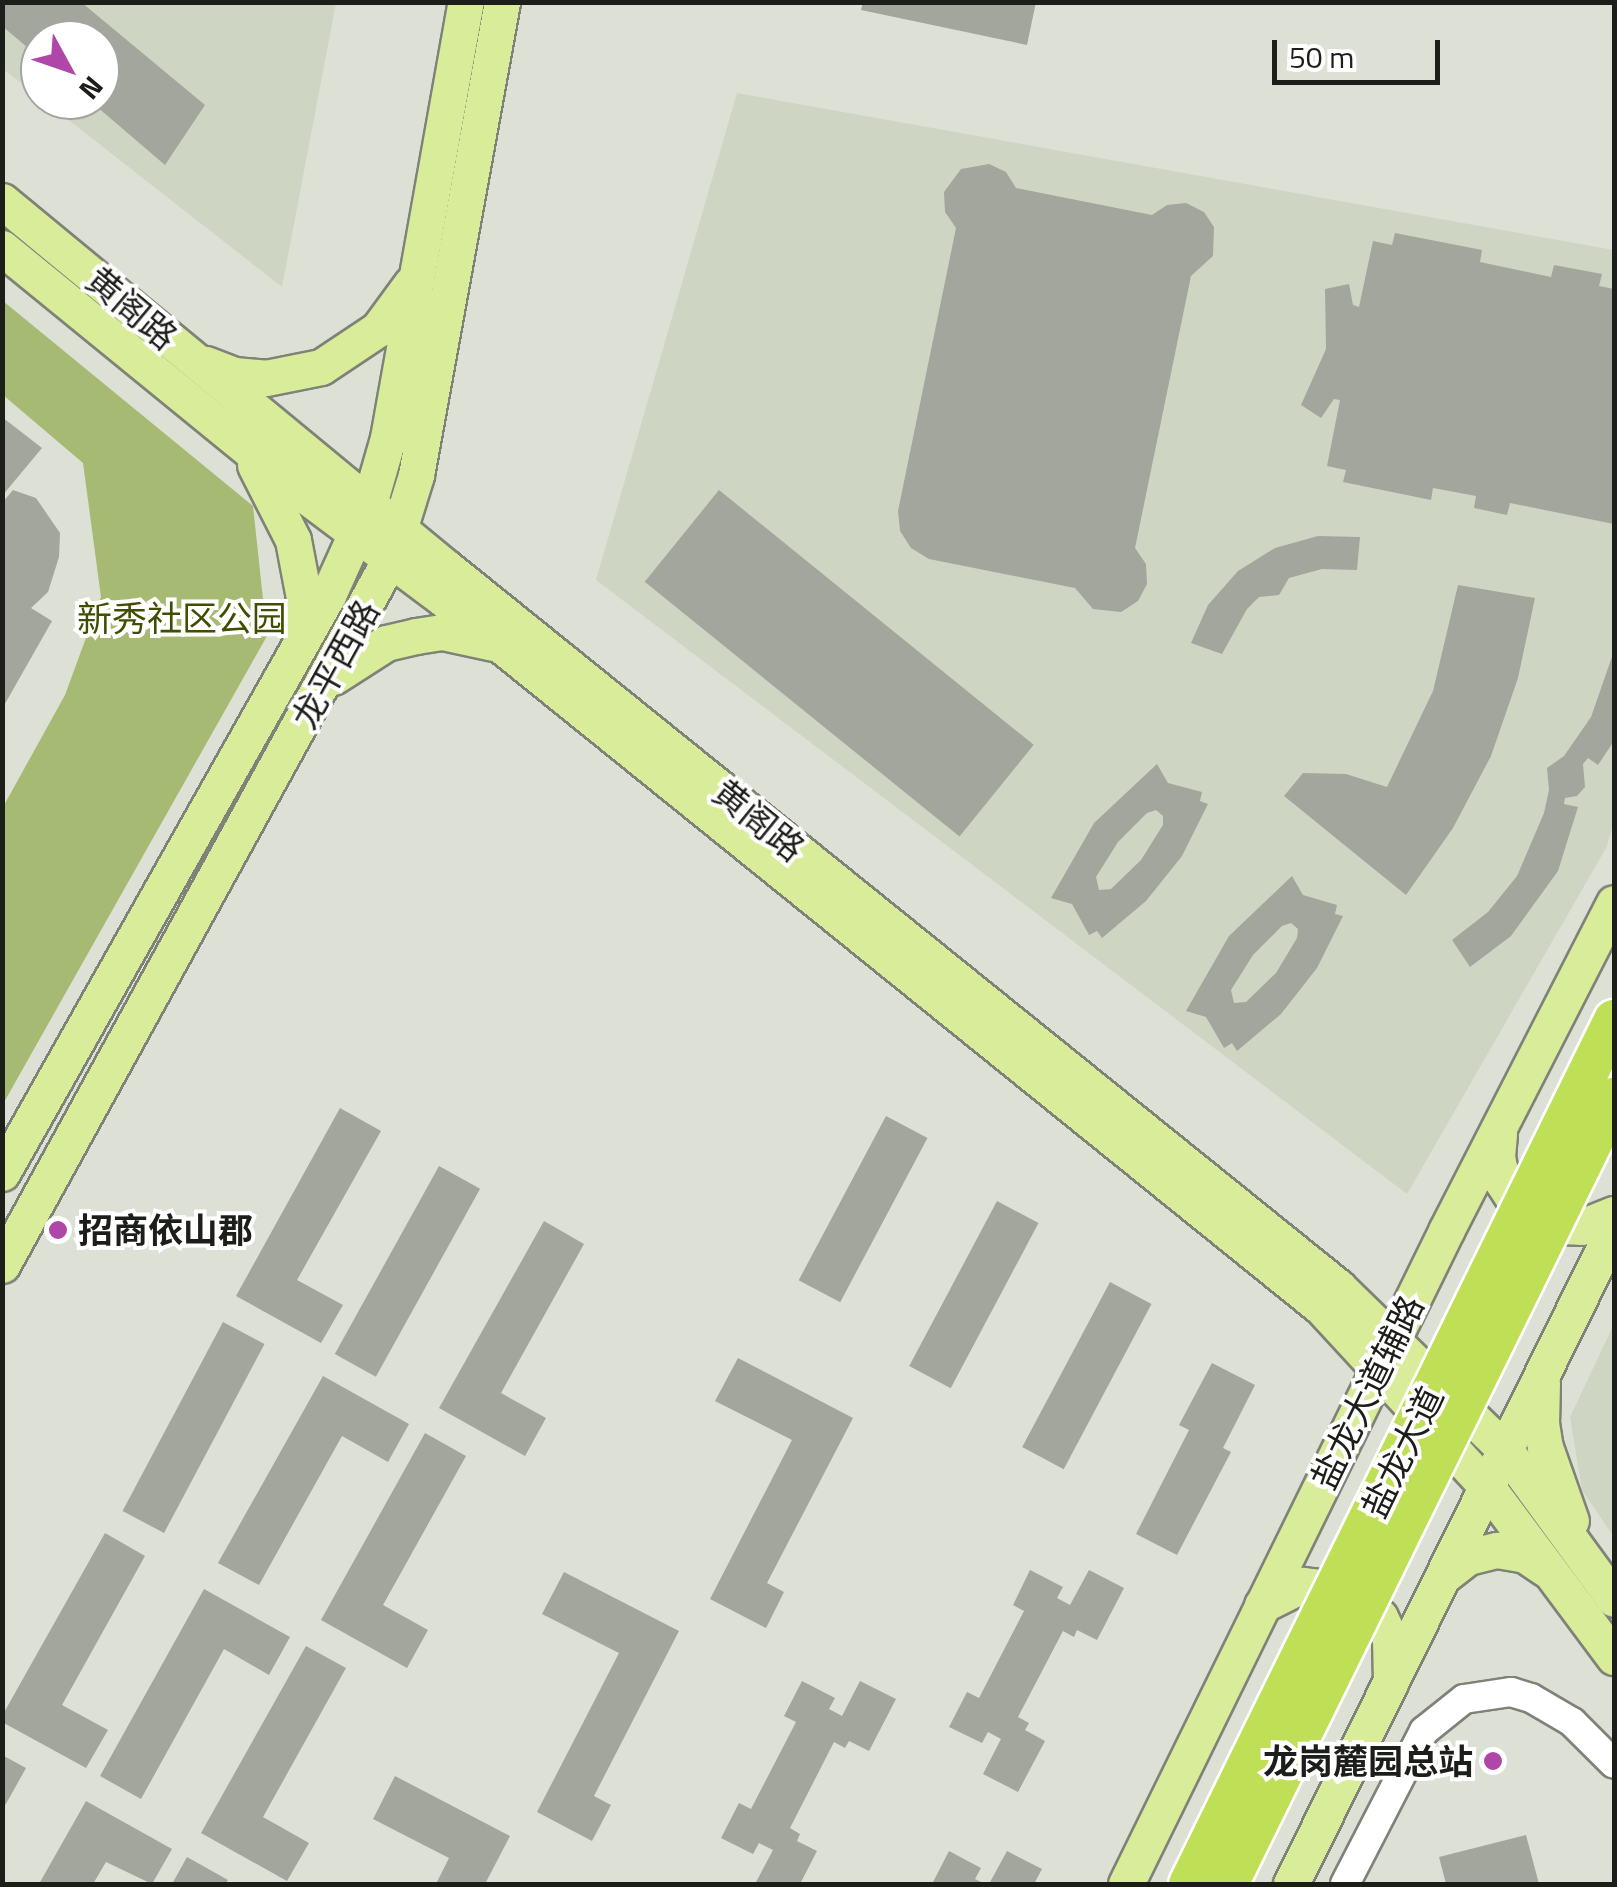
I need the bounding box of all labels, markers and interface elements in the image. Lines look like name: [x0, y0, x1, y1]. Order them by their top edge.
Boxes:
north arrow: [20, 20, 120, 120]
scale bar: [1277, 20, 1444, 82]
text: 50 m: [1289, 34, 1354, 80]
text: N: [69, 67, 115, 110]
street label: 黄阁路: [78, 258, 186, 358]
street label: 龙平西路: [283, 593, 387, 735]
park label: 新秀社区公园: [77, 597, 287, 639]
street label: 黄阁路: [705, 771, 813, 869]
place label: 招商依山郡: [78, 1209, 253, 1251]
marker: 招商依山郡: [47, 1219, 69, 1241]
street label: 盐龙大道辅路: [1302, 1288, 1432, 1496]
street label: 盐龙大道: [1352, 1380, 1452, 1524]
place label: 龙岗麓园总站: [1263, 1740, 1473, 1782]
marker: 龙岗麓园总站: [1482, 1750, 1504, 1772]

